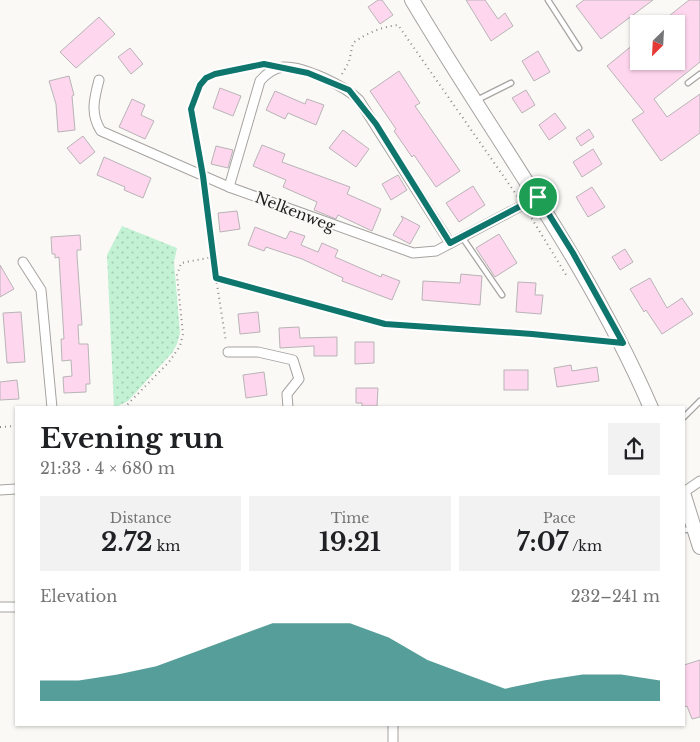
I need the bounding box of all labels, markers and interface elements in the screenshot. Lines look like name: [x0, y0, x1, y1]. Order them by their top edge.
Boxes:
north arrow: [630, 15, 685, 70]
map controls: [630, 15, 685, 70]
pin: [517, 176, 559, 218]
icon: arrive: [524, 183, 552, 211]
street label: Nelkenweg: [253, 188, 339, 236]
text: Evening run: [40, 421, 224, 456]
button: share: [608, 423, 660, 475]
text: 21:33 · 4 × 680 m: [40, 458, 175, 478]
text: Distance: [110, 509, 172, 527]
text: Time: [331, 509, 369, 527]
text: Pace: [543, 509, 576, 527]
text: 2.72: [101, 527, 153, 558]
text: 19:21: [319, 527, 381, 558]
text: 7:07: [517, 527, 568, 558]
text: km: [153, 537, 180, 555]
text: /km: [568, 537, 602, 555]
text: Elevation: [40, 586, 117, 606]
text: 232–241 m: [571, 586, 660, 606]

